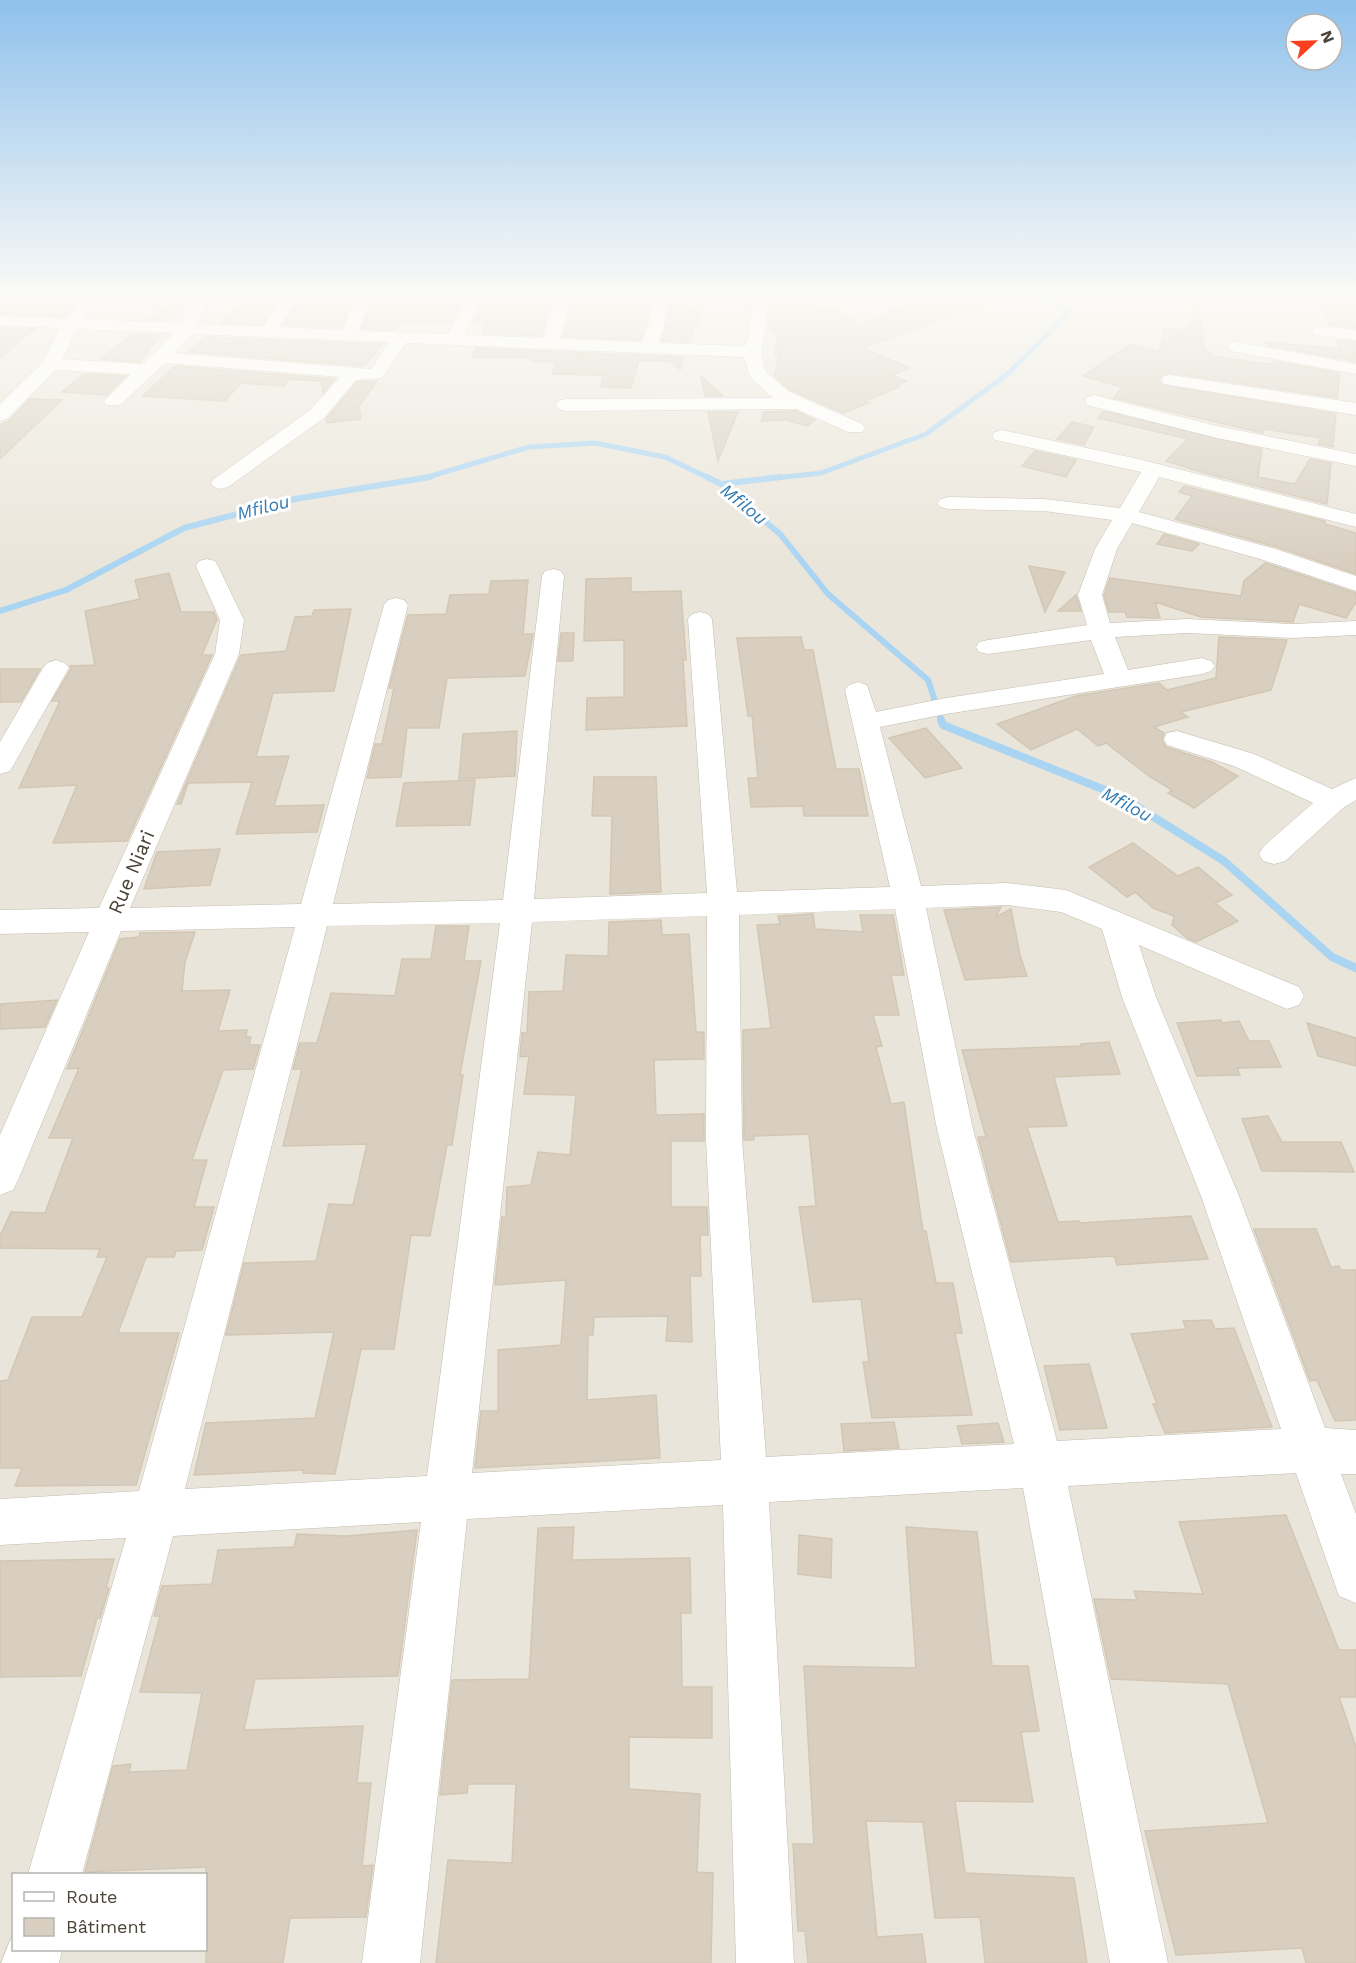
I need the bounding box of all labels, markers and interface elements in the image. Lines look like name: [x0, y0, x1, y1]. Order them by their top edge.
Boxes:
north arrow: [1284, 12, 1344, 72]
text: N: [1316, 28, 1338, 46]
water label: Mfilou: [717, 479, 771, 529]
water label: Mfilou: [235, 490, 292, 524]
water label: Mfilou: [1099, 782, 1156, 826]
street label: Rue Niari: [103, 827, 159, 917]
legend: [12, 1873, 207, 1951]
text: Route: [66, 1886, 118, 1907]
text: Bâtiment: [66, 1916, 146, 1937]

